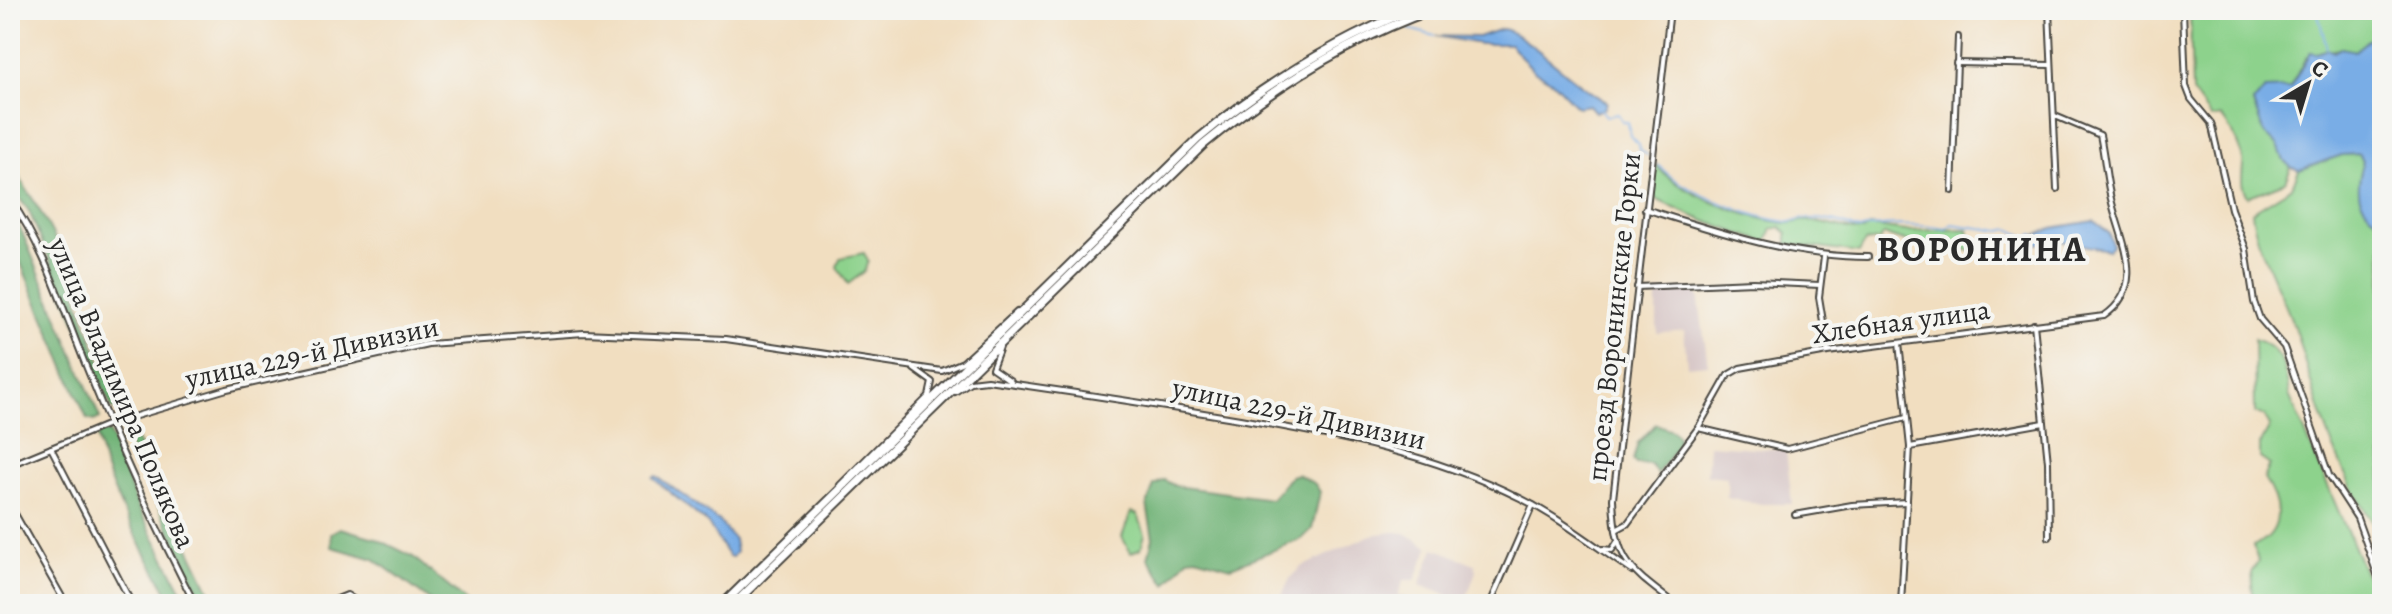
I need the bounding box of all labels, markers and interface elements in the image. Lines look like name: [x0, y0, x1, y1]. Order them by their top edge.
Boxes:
north arrow: [2268, 44, 2348, 124]
text: С: [2305, 53, 2334, 85]
street label: проезд Воронинские Горки: [1578, 151, 1650, 483]
district label: ВОРОНИНА: [1877, 224, 2087, 273]
street label: улица Владимира Полякова: [39, 231, 205, 554]
street label: Хлебная улица: [1809, 291, 1993, 353]
street label: улица 229-й Дивизии: [181, 308, 442, 399]
street label: улица 229-й Дивизии: [1168, 368, 1429, 459]

